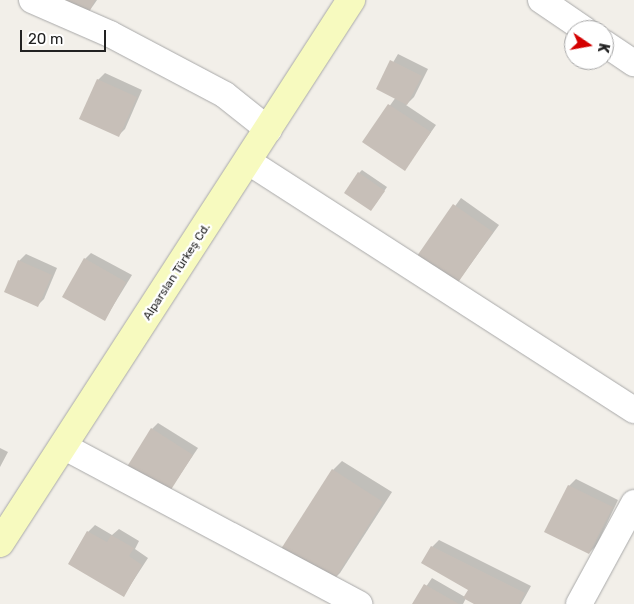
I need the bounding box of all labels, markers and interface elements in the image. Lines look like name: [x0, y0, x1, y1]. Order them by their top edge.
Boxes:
scale bar: [22, 20, 109, 52]
north arrow: [564, 20, 614, 70]
text: 20 m: [28, 30, 63, 48]
text: K: [594, 42, 612, 54]
street label: Alparslan Türkeş Cd.: [140, 221, 214, 323]

